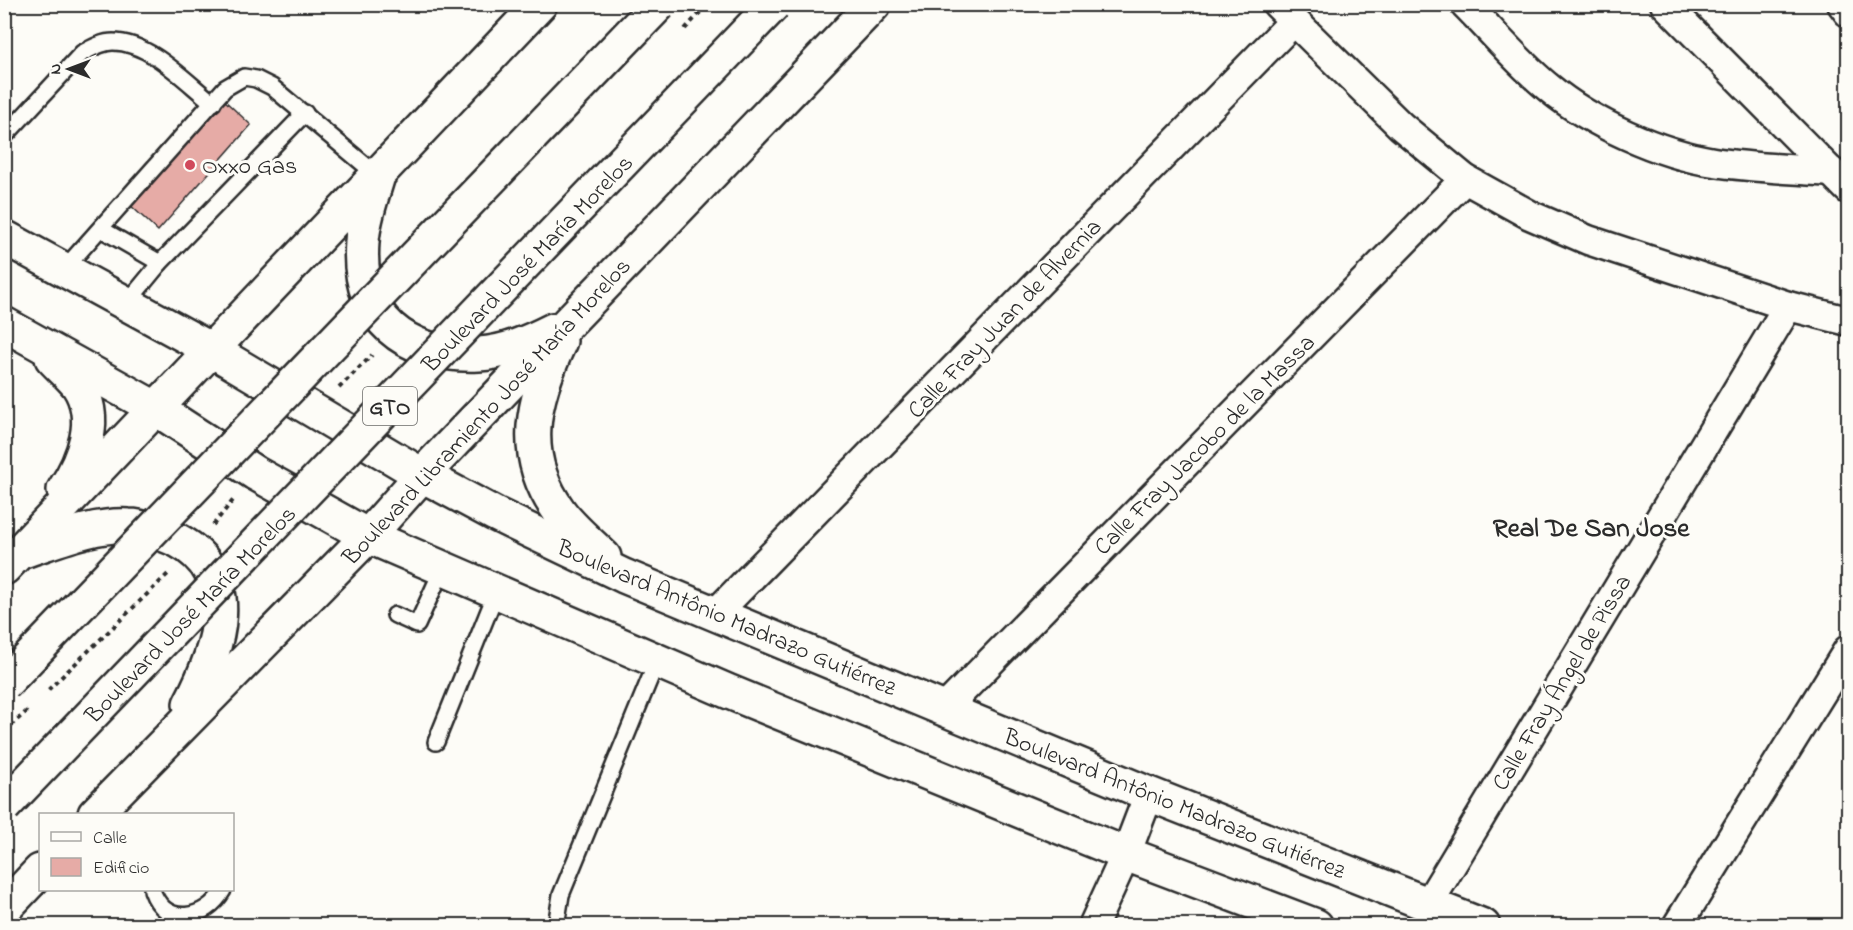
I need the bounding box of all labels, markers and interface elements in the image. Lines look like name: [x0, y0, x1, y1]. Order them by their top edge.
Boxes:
north arrow: [39, 39, 99, 99]
text: N: [44, 63, 68, 74]
street label: Boulevard José María Morelos: [414, 148, 643, 382]
place label: Oxxo Gas: [202, 150, 297, 185]
marker: Oxxo Gas: [183, 158, 197, 172]
street label: Calle Fray Juan de Alvernia: [901, 212, 1112, 429]
street label: Boulevard Libramiento José María Morelos: [335, 251, 640, 575]
street label: Calle Fray Jacobo de la Massa: [1087, 327, 1325, 565]
road number: GTO: [363, 387, 417, 425]
street label: Boulevard José María Morelos: [77, 499, 306, 733]
district label: Real De San Jose: [1493, 510, 1690, 549]
street label: Boulevard Antônio Madrazo Gutiérrez: [550, 531, 902, 707]
street label: Calle Fray Ángel de Pissa: [1485, 568, 1643, 799]
street label: Boulevard Antônio Madrazo Gutiérrez: [997, 720, 1351, 890]
legend: [39, 813, 234, 891]
text: Calle: [93, 826, 128, 852]
text: Edificio: [93, 856, 149, 882]

